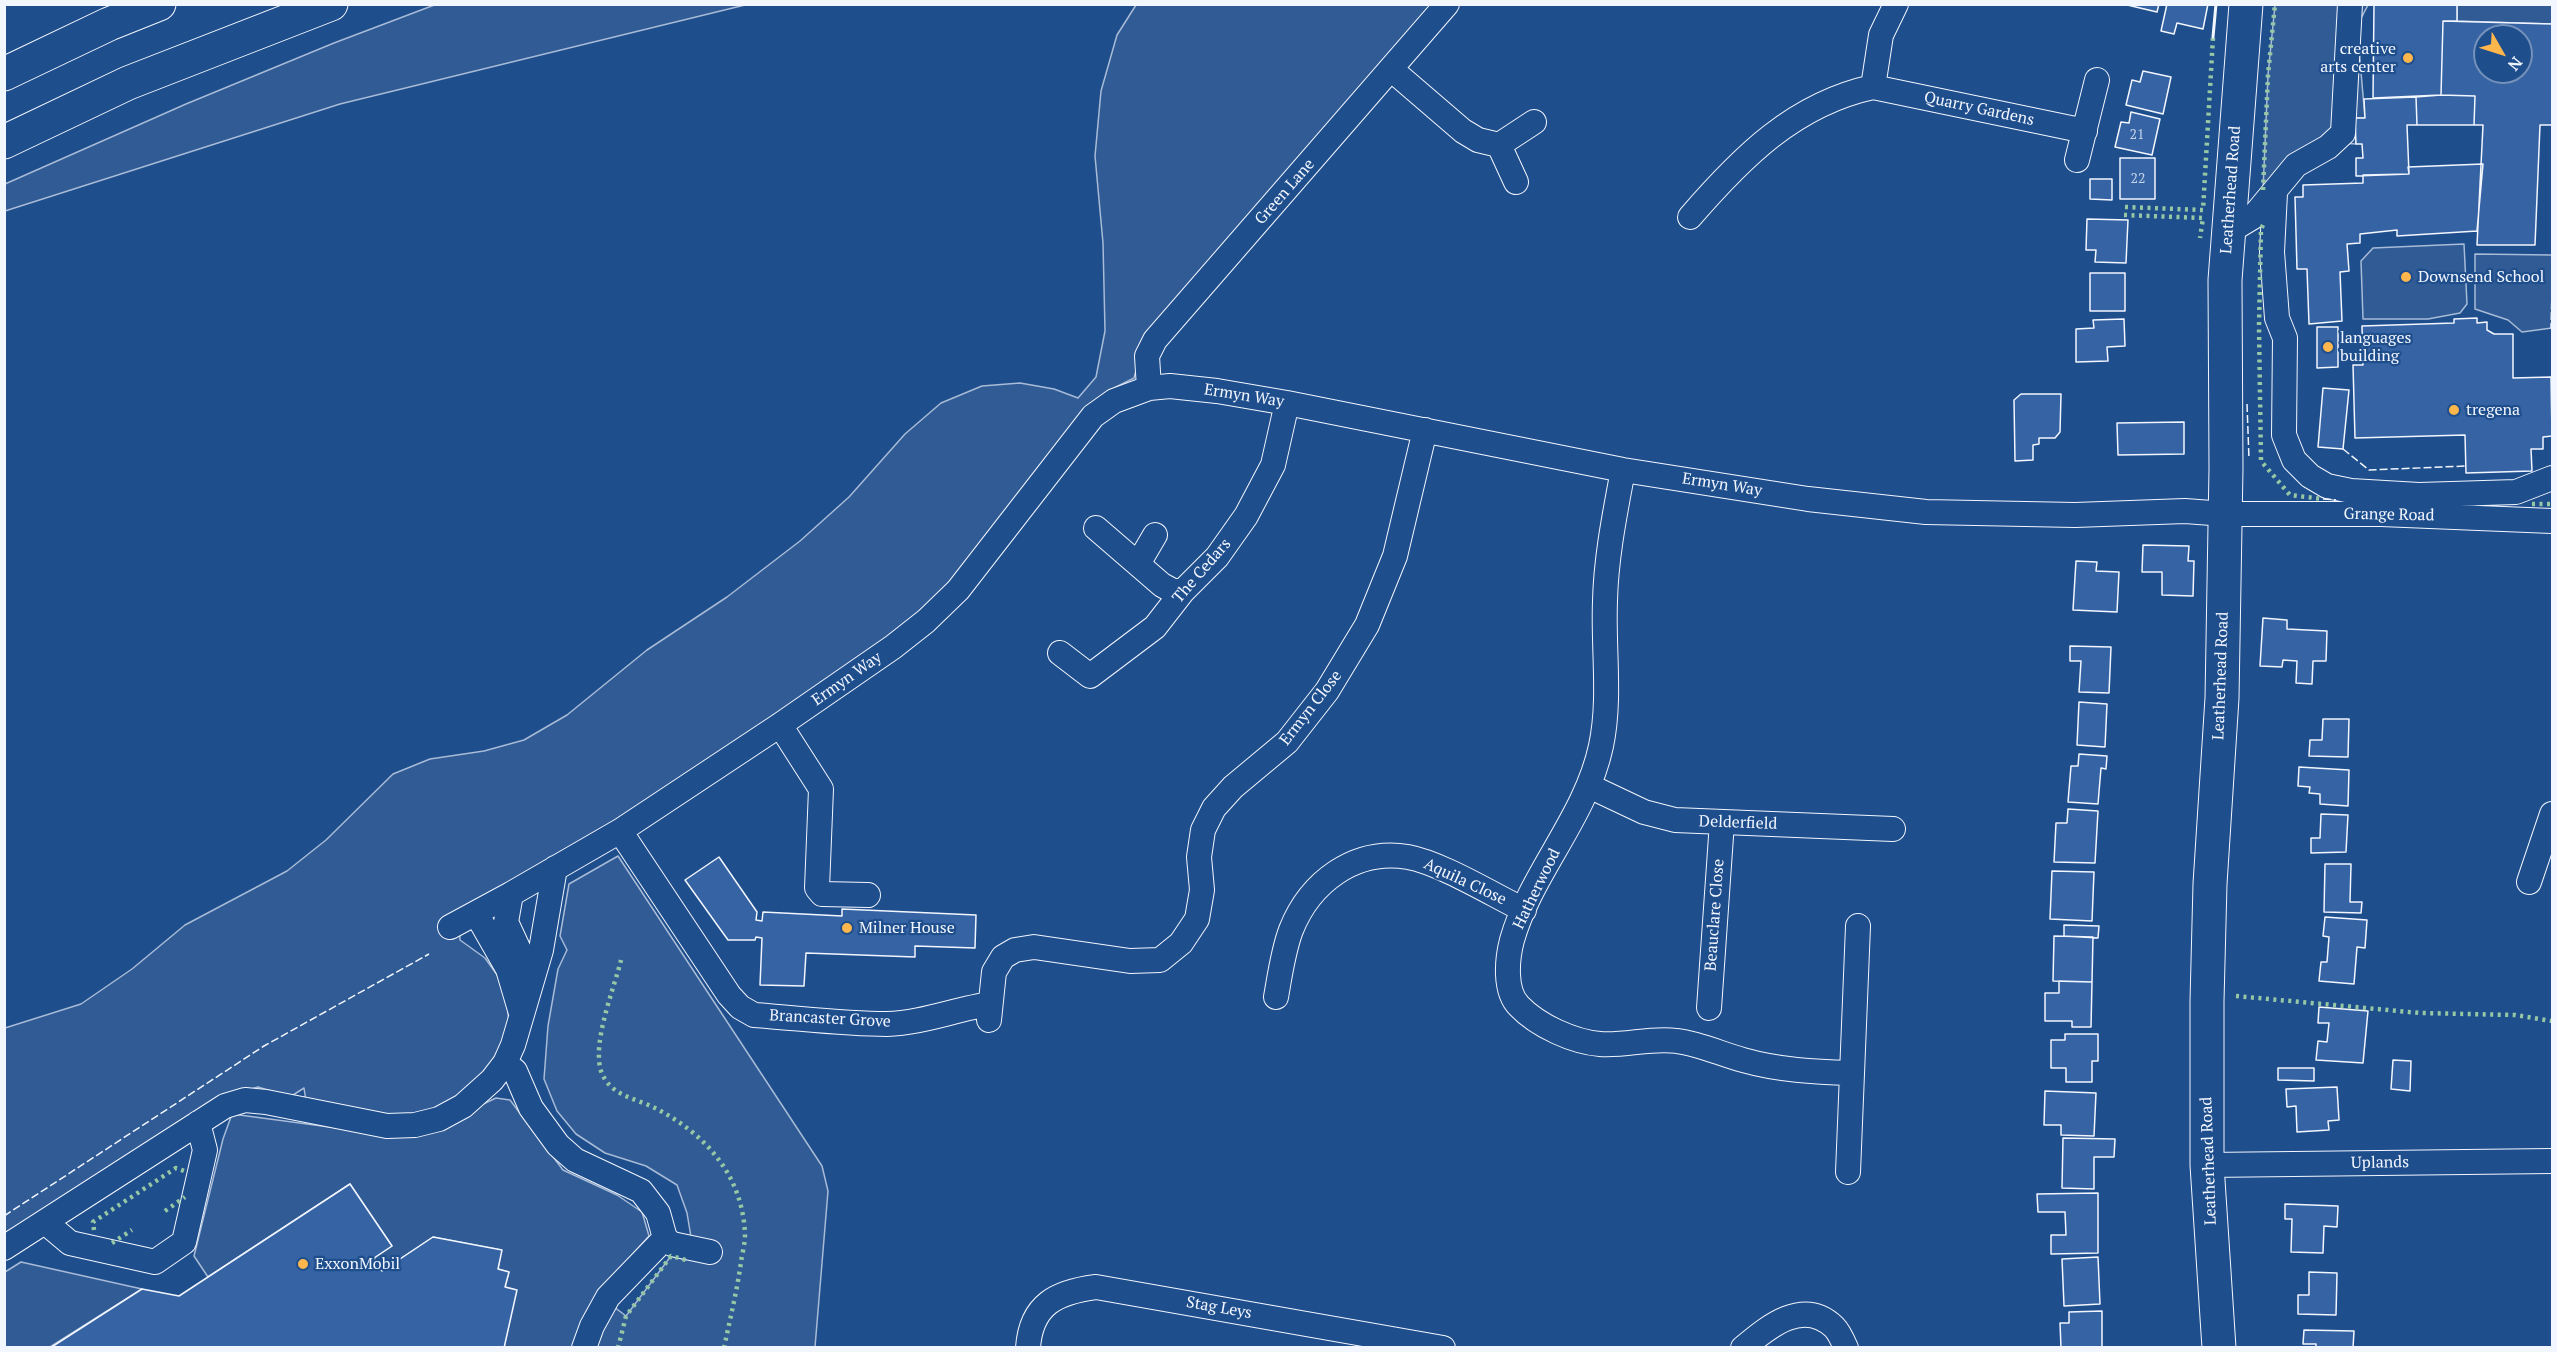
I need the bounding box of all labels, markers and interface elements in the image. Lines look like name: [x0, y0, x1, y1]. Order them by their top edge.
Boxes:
north arrow: [2473, 24, 2533, 84]
place label: creative arts center: [2320, 39, 2396, 77]
marker: creative arts center: [2401, 51, 2415, 65]
text: N: [2503, 52, 2528, 76]
street label: Quarry Gardens: [1922, 88, 2036, 130]
street label: Leatherhead Road: [2217, 125, 2245, 255]
house number: 21: [2130, 127, 2144, 143]
street label: Green Lane: [1251, 155, 1319, 229]
house number: 22: [2131, 171, 2145, 187]
place label: Downsend School: [2418, 267, 2544, 287]
marker: Downsend School: [2399, 270, 2413, 284]
place label: languages building: [2340, 328, 2411, 366]
marker: languages building: [2321, 340, 2335, 354]
street label: Ermyn Way: [1203, 380, 1285, 412]
place label: tregena: [2466, 400, 2520, 420]
marker: tregena: [2447, 403, 2461, 417]
street label: Ermyn Way: [1681, 469, 1763, 501]
street label: Grange Road: [2343, 505, 2435, 525]
street label: The Cedars: [1169, 535, 1235, 607]
street label: Leatherhead Road: [2209, 611, 2233, 741]
street label: Ermyn Way: [808, 648, 886, 710]
street label: Ermyn Close: [1276, 667, 1346, 749]
street label: Delderfield: [1698, 812, 1778, 834]
street label: Hatherwood: [1509, 845, 1565, 933]
street label: Aquila Close: [1421, 855, 1509, 909]
street label: Beauclare Close: [1701, 858, 1729, 972]
place label: Milner House: [859, 918, 955, 938]
marker: Milner House: [840, 921, 854, 935]
street label: Brancaster Grove: [769, 1006, 891, 1032]
street label: Leatherhead Road: [2197, 1096, 2221, 1226]
street label: Uplands: [2351, 1153, 2409, 1173]
place label: ExxonMobil: [315, 1254, 400, 1274]
marker: ExxonMobil: [296, 1257, 310, 1271]
street label: Stag Leys: [1185, 1293, 1253, 1323]

